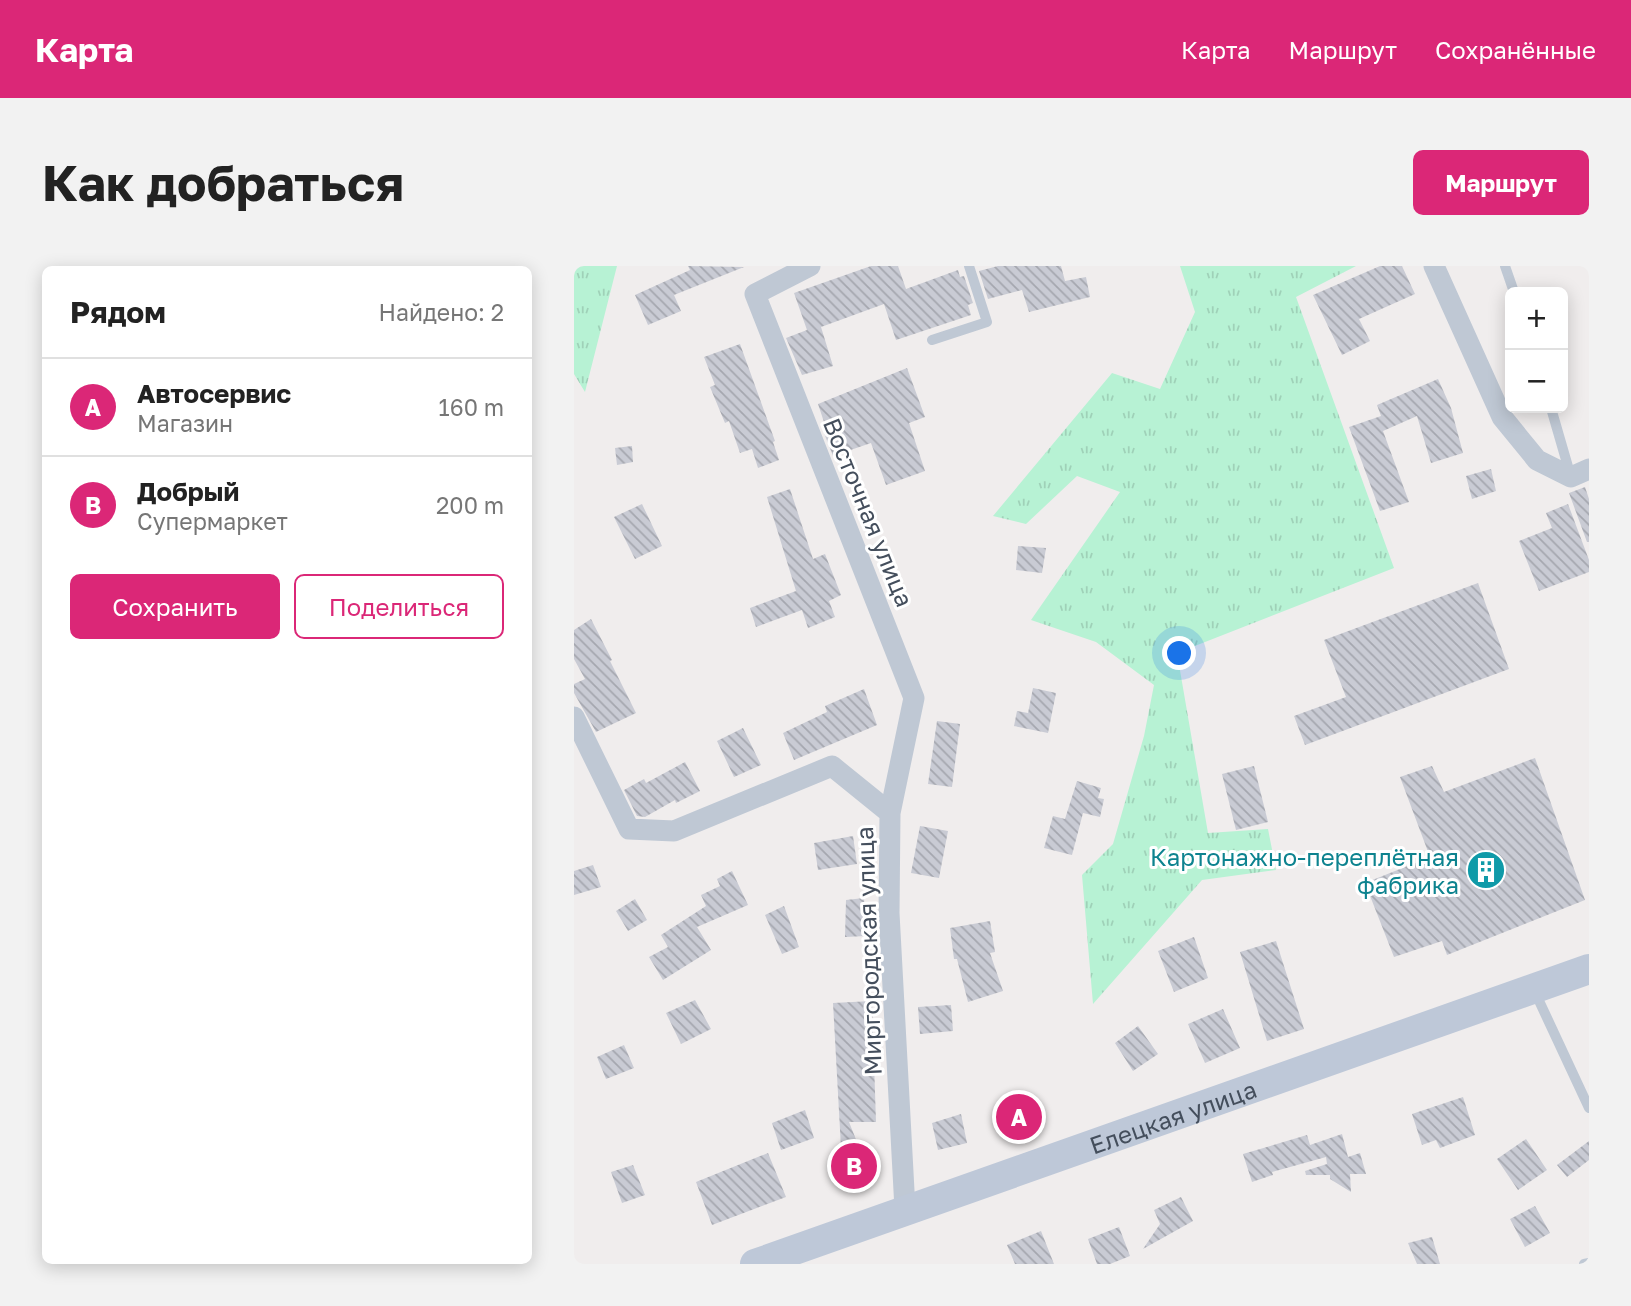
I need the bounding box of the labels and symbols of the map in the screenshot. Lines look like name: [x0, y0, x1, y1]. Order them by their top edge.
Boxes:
street label: Восточная улица: [818, 413, 920, 611]
your location: [1162, 636, 1196, 670]
street label: Миргородская улица: [849, 826, 887, 1076]
place label: Картонажно-переплётная фабрика: [1150, 842, 1459, 899]
building icon: Картонажно-переплётная фабрика: [1465, 849, 1507, 891]
street label: Елецкая улица: [1085, 1073, 1260, 1159]
pin: A: [996, 1091, 1042, 1143]
pin: B: [831, 1140, 877, 1192]

